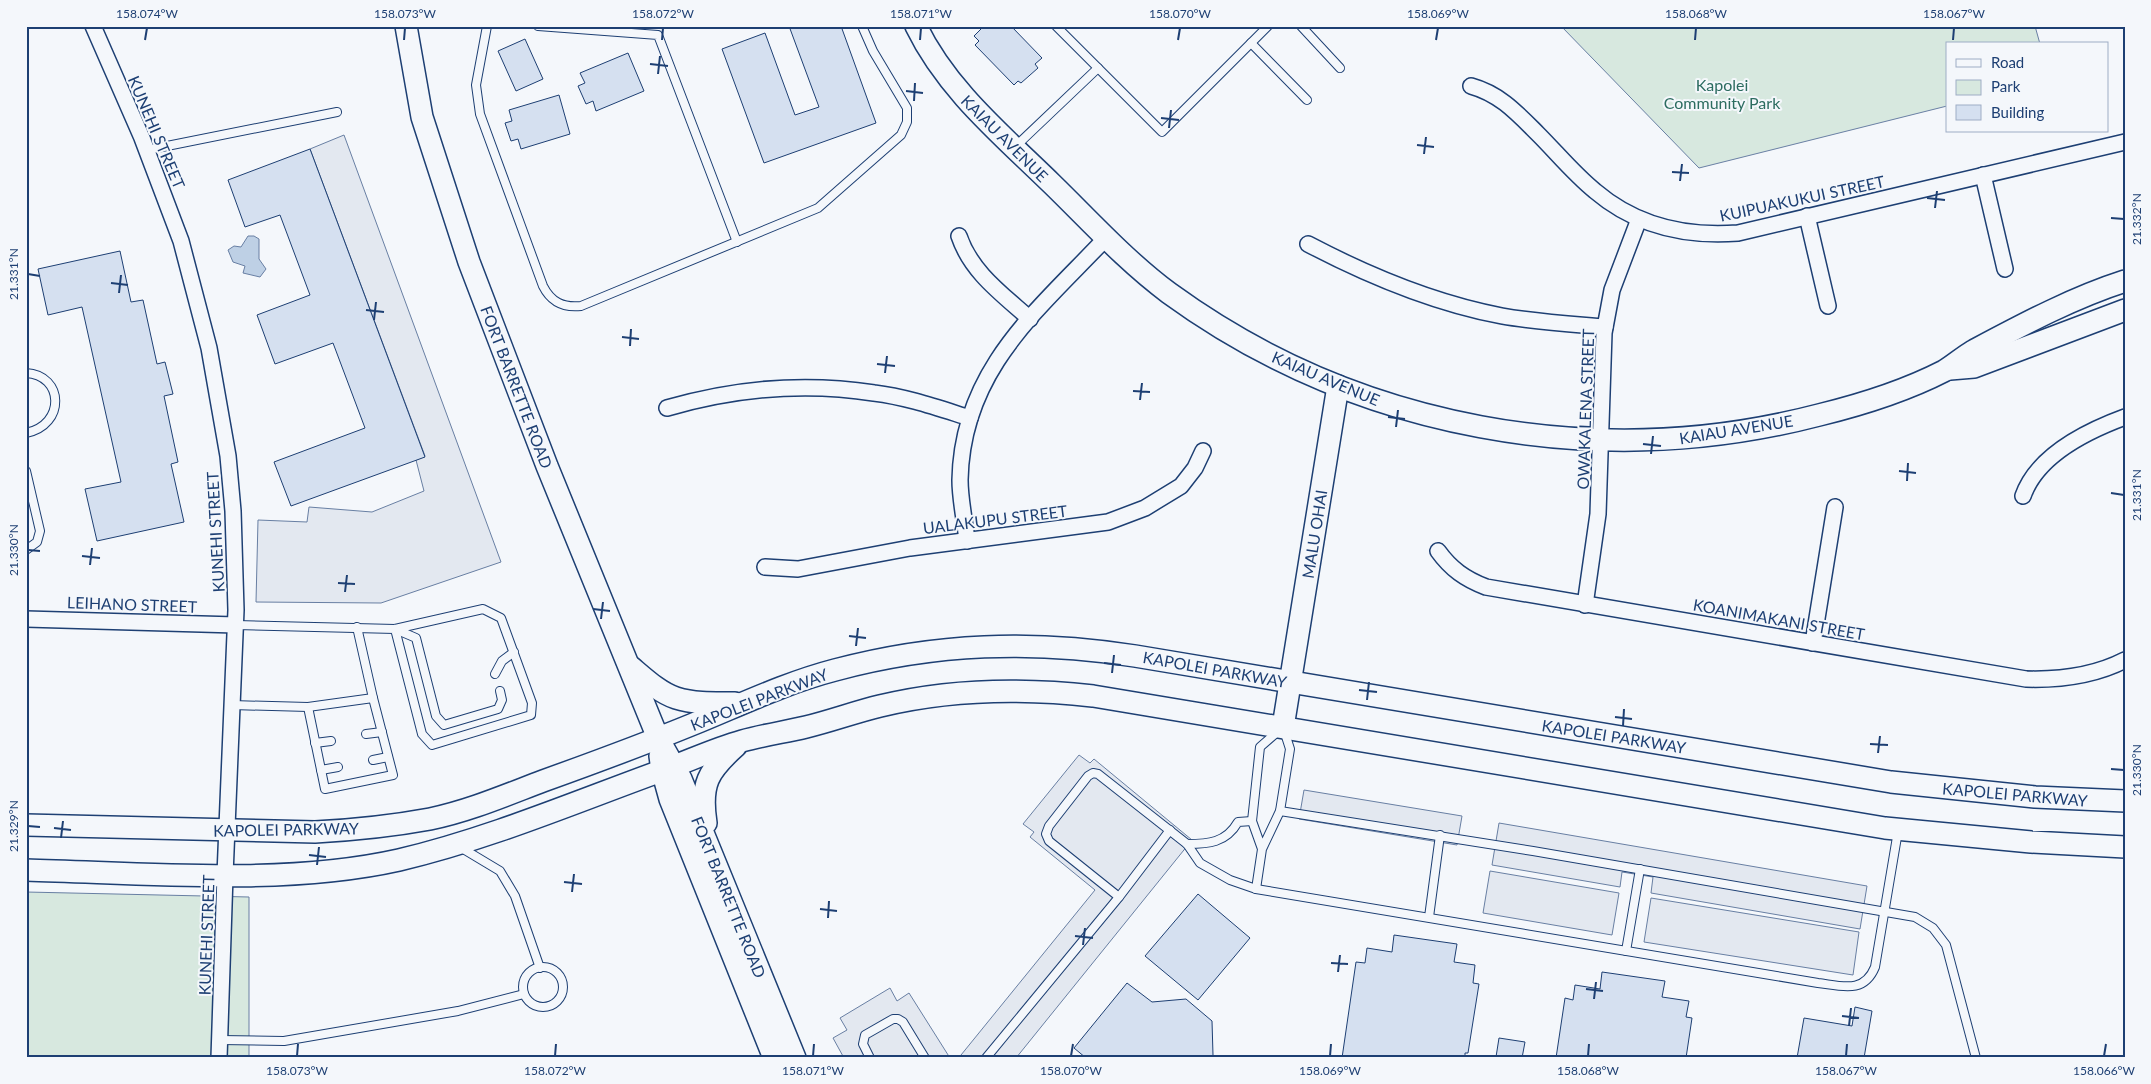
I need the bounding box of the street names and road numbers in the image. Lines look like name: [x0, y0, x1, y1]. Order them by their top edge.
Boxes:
street label: KUNEHI STREET: [125, 73, 190, 192]
street label: KAIAU AVENUE: [958, 91, 1052, 185]
street label: KUIPUAKUKUI STREET: [1718, 171, 1887, 225]
street label: FORT BARRETTE ROAD: [477, 303, 557, 471]
street label: OWAKALENA STREET: [1573, 328, 1597, 490]
street label: KAIAU AVENUE: [1269, 347, 1383, 409]
street label: KAIAU AVENUE: [1678, 411, 1794, 447]
street label: KUNEHI STREET: [202, 471, 228, 593]
street label: MALU OHAI: [1298, 488, 1330, 580]
street label: UALAKUPU STREET: [922, 501, 1069, 537]
street label: LEIHANO STREET: [67, 592, 198, 616]
street label: KOANIMAKANI STREET: [1692, 595, 1867, 644]
street label: KAPOLEI PARKWAY: [1142, 647, 1288, 691]
street label: KAPOLEI PARKWAY: [688, 664, 830, 734]
street label: KAPOLEI PARKWAY: [1541, 715, 1687, 757]
street label: KAPOLEI PARKWAY: [1942, 778, 2088, 810]
street label: FORT BARRETTE ROAD: [688, 814, 770, 980]
street label: KAPOLEI PARKWAY: [213, 818, 359, 840]
street label: KUNEHI STREET: [194, 874, 218, 996]

